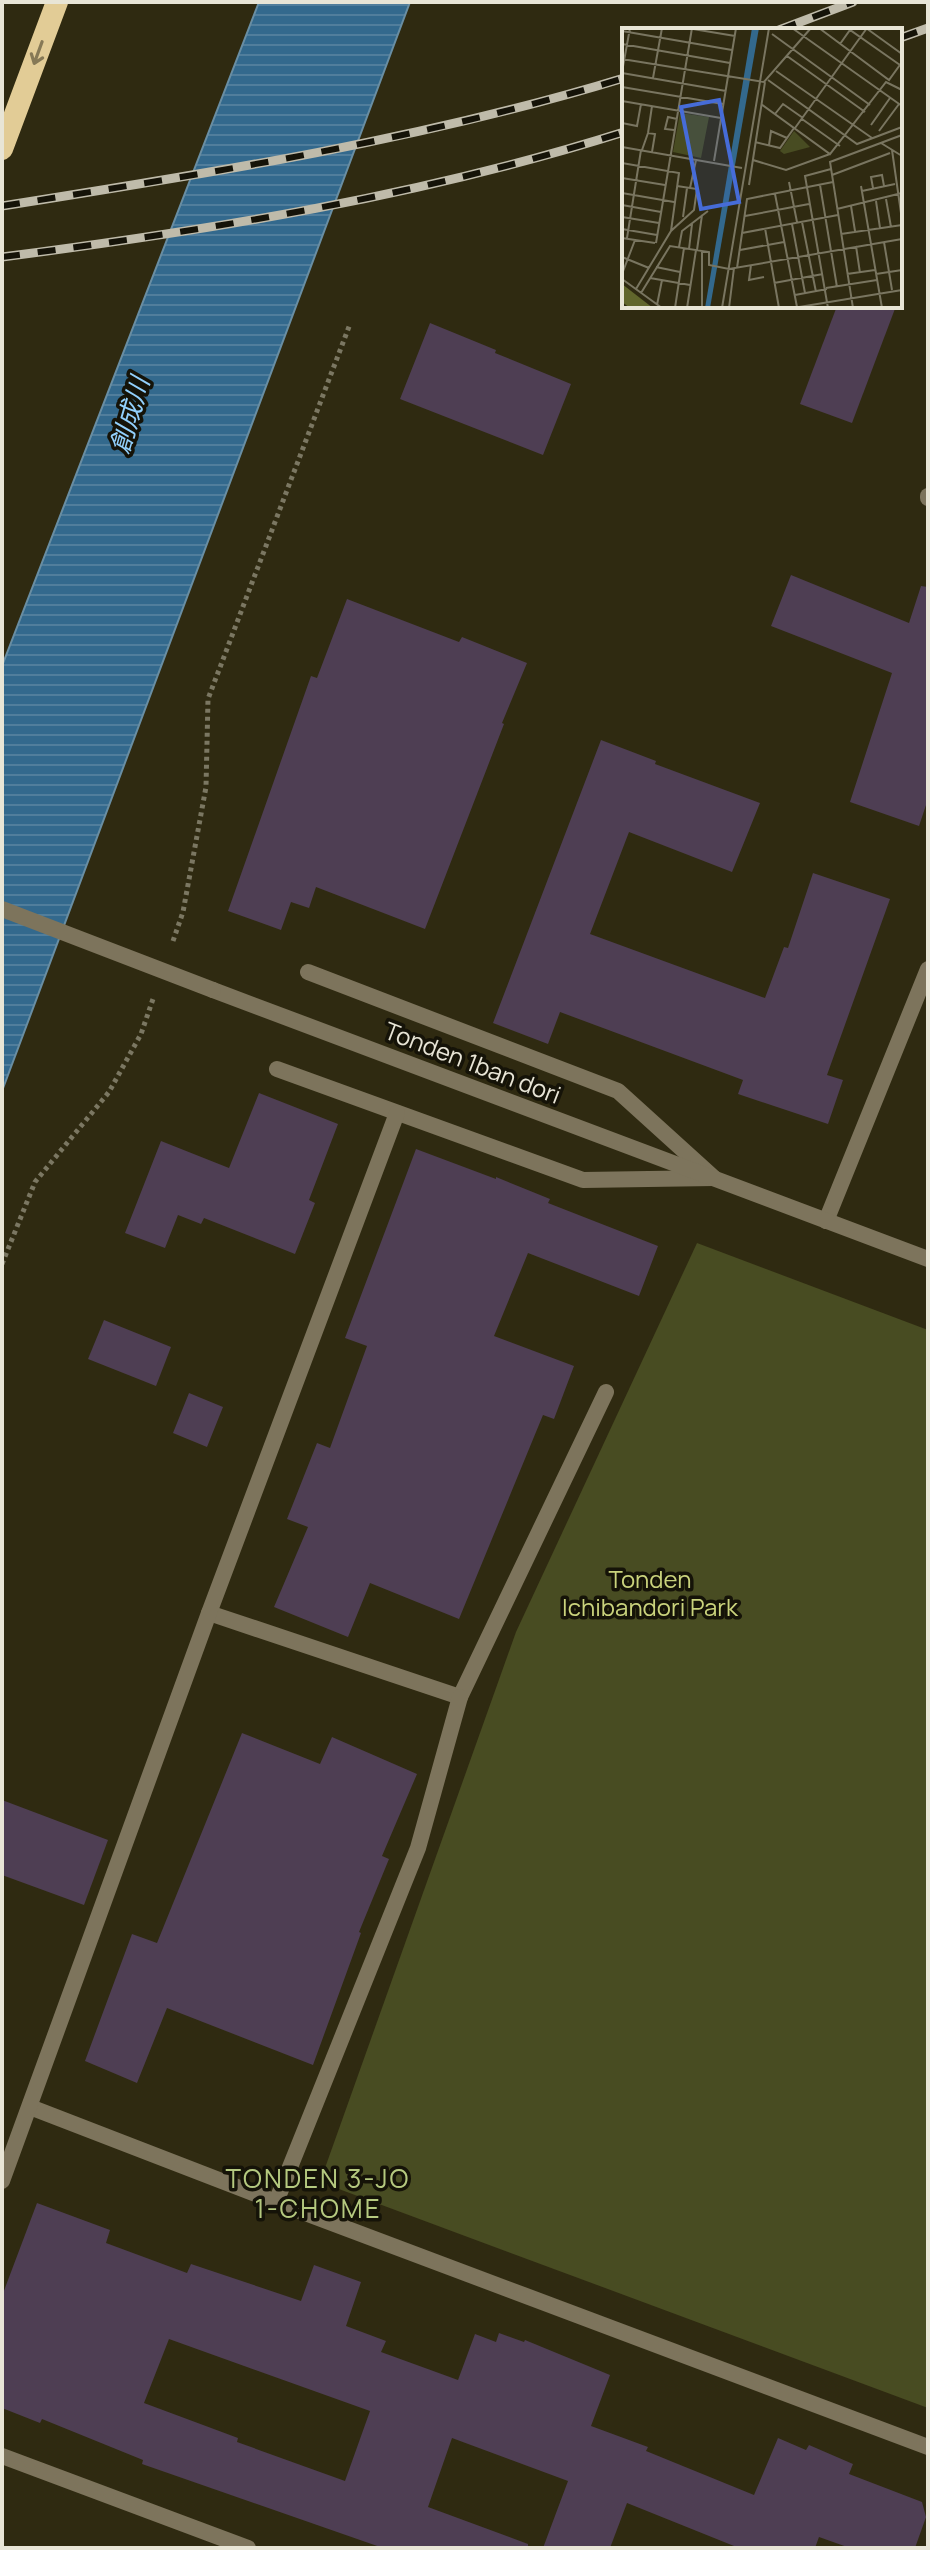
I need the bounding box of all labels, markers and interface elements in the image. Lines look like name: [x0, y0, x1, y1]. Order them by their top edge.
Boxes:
inset map: [622, 28, 902, 308]
one-way arrow: [30, 40, 44, 65]
water label: 創成川: [101, 370, 158, 457]
street label: Tonden 1ban dori: [380, 1013, 566, 1111]
park label: Tonden Ichibandori Park: [562, 1562, 739, 1623]
district label: TONDEN 3-JO 1-CHOME: [226, 2160, 410, 2226]

